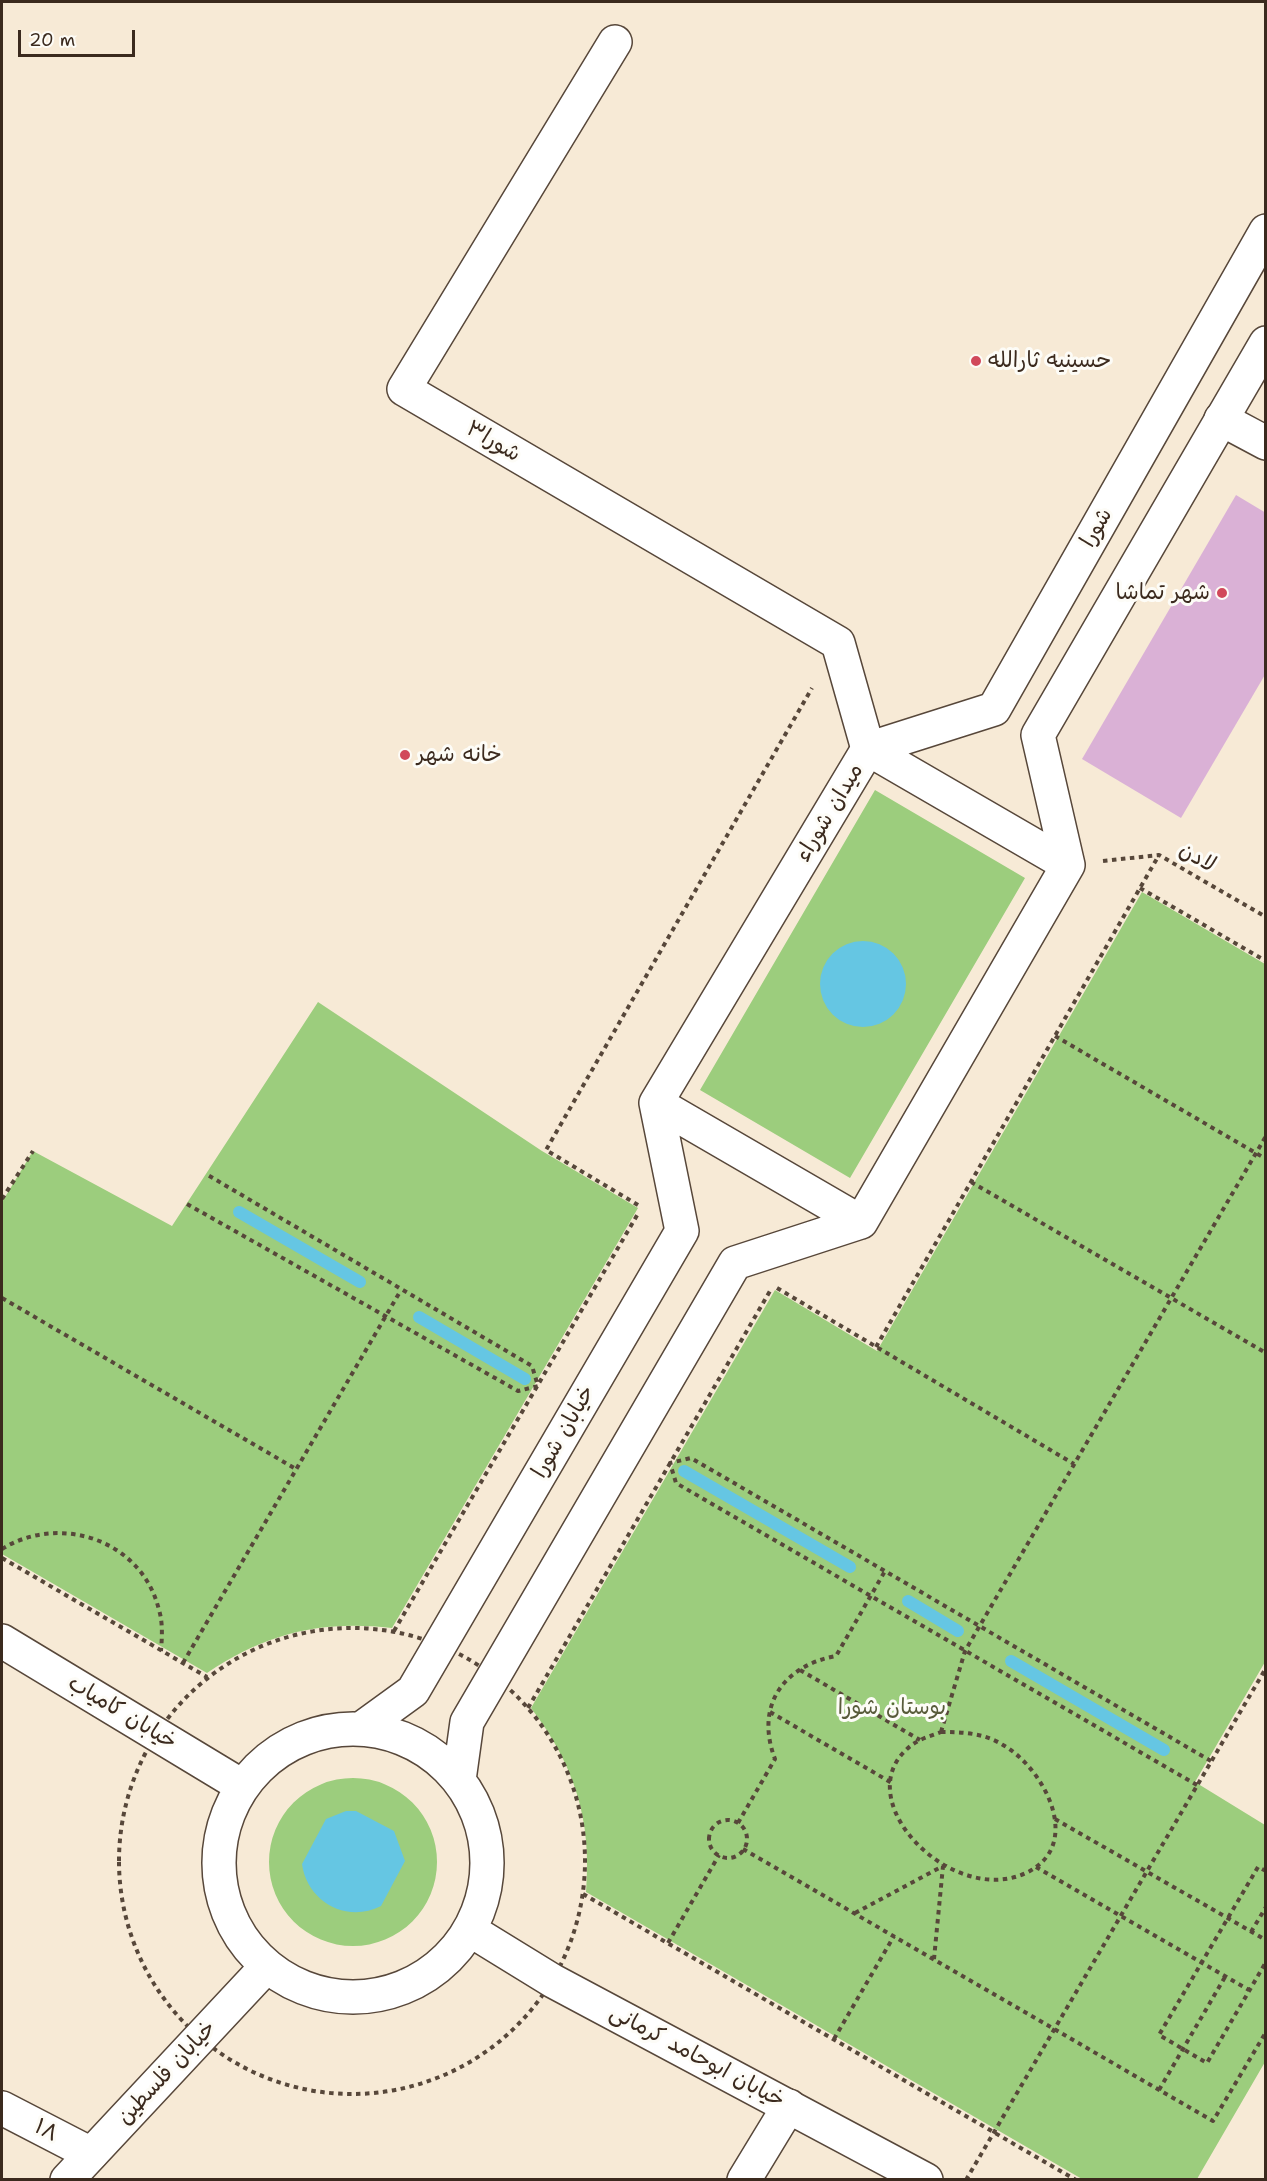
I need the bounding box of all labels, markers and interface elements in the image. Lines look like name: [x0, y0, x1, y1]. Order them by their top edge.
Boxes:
scale bar: [21, 18, 138, 56]
text: 20 m: [29, 28, 75, 52]
place label: حسینیه ثارالله: [988, 348, 1111, 374]
marker: حسینیه ثارالله: [969, 354, 983, 368]
street label: شورا۳: [461, 416, 525, 468]
street label: شورا: [1075, 504, 1119, 552]
place label: شهر تماشا: [1116, 580, 1210, 606]
marker: شهر تماشا: [1215, 586, 1229, 600]
place label: خانه شهر: [417, 742, 502, 768]
marker: خانه شهر: [398, 748, 412, 762]
street label: میدان شوراء: [790, 759, 870, 867]
street label: لادن: [1174, 837, 1220, 879]
street label: خیابان شورا: [527, 1381, 601, 1483]
street label: خیابان کامیاب: [63, 1670, 181, 1756]
park label: بوستان شورا: [838, 1695, 946, 1721]
street label: خیابان ابوحامد کرمانی: [605, 2000, 789, 2114]
street label: خیابان فلسطین: [112, 2015, 222, 2131]
street label: ۱۸: [30, 2114, 62, 2148]

